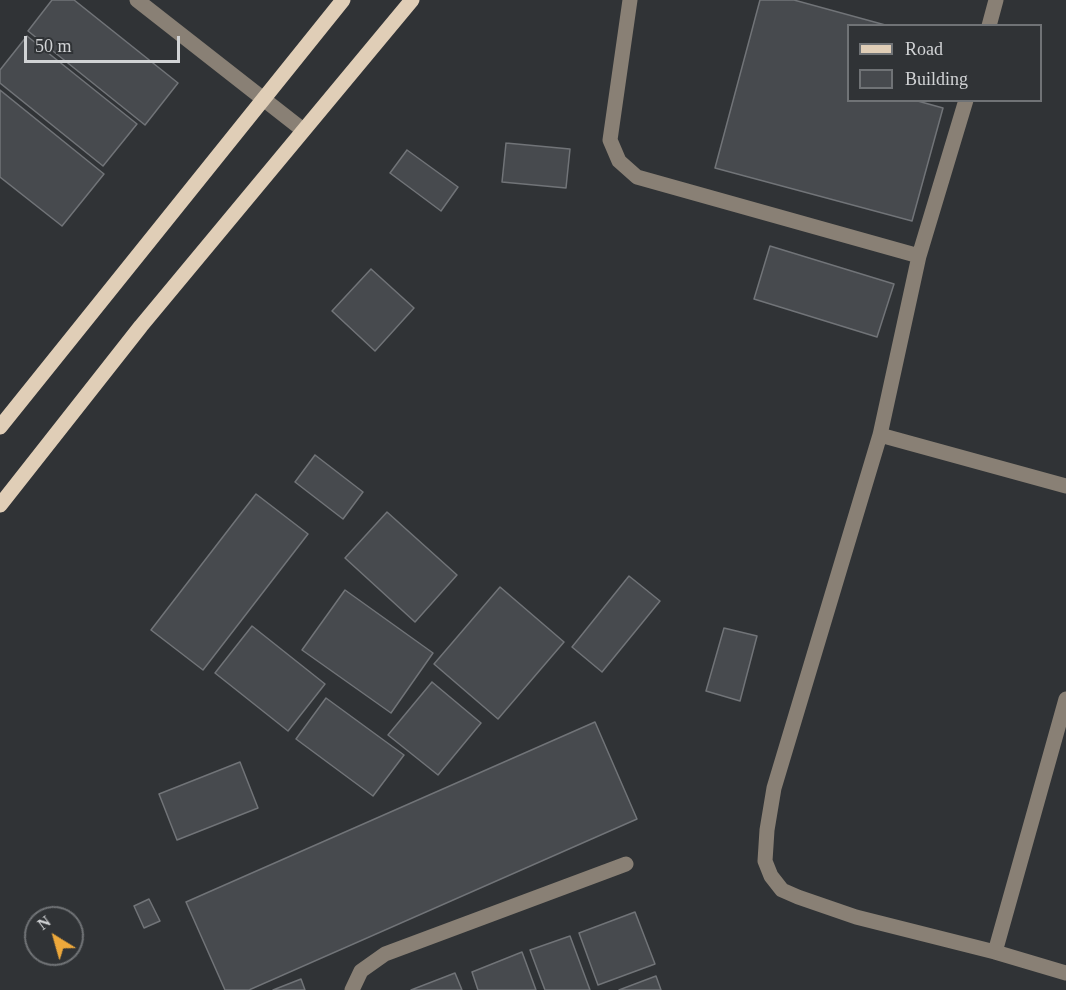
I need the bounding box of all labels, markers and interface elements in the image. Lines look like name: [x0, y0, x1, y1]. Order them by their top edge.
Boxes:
scale bar: [27, 24, 183, 62]
legend: [847, 24, 1042, 102]
text: 50 m: [35, 36, 72, 56]
text: Road: [905, 39, 943, 59]
text: Building: [905, 69, 968, 89]
north arrow: [24, 906, 84, 966]
text: N: [34, 913, 54, 933]

